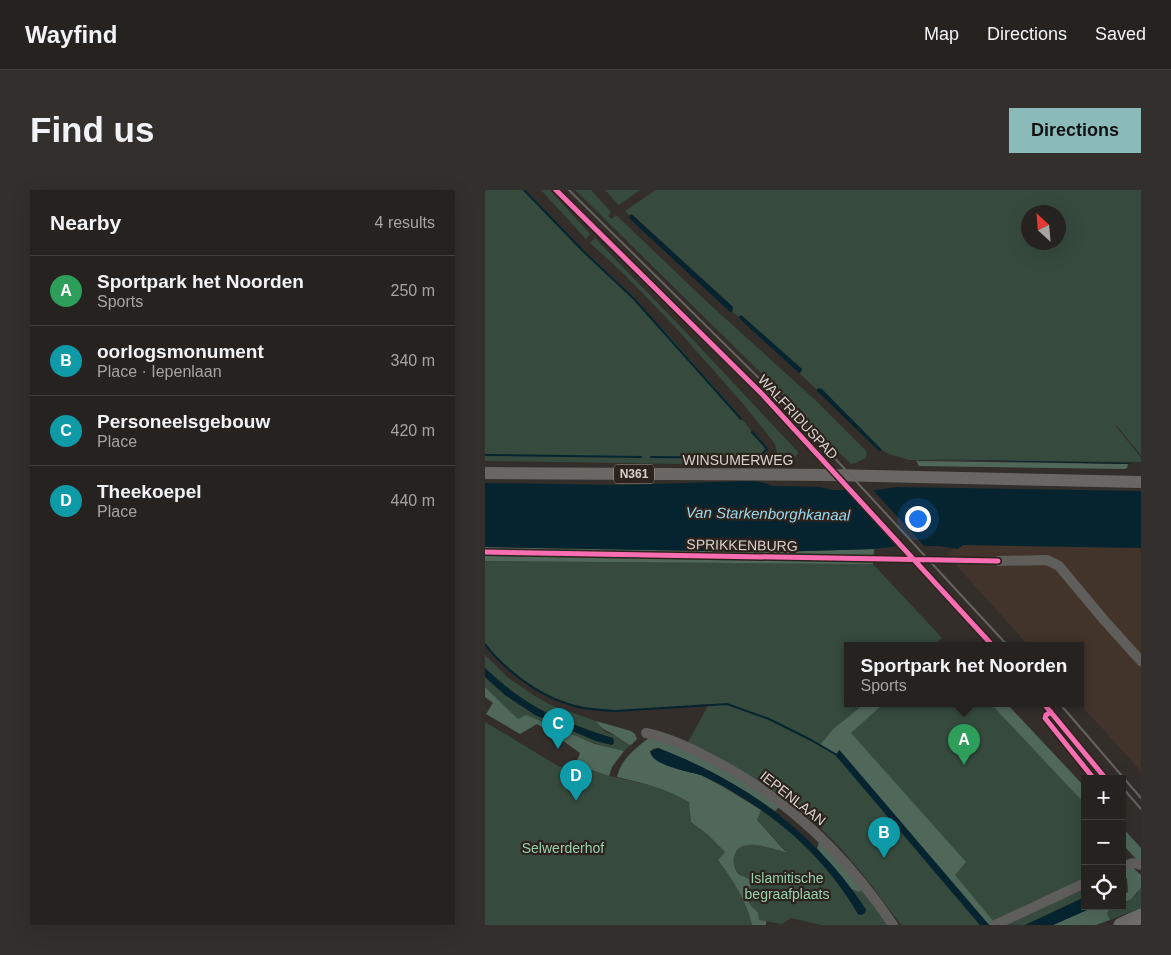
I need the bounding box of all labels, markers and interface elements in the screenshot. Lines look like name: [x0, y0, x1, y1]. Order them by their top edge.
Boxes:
text: Wayfind: [25, 21, 117, 48]
text: Map: [924, 24, 959, 44]
text: Directions: [987, 24, 1067, 44]
text: Saved: [1095, 24, 1146, 44]
button: Directions: [1009, 108, 1141, 153]
text: Find us: [30, 110, 154, 149]
north arrow: [1021, 205, 1066, 250]
text: Nearby: [50, 211, 121, 234]
text: 4 results: [375, 214, 435, 231]
text: Sportpark het Noorden: [97, 271, 304, 292]
text: A: [60, 282, 72, 299]
text: 250 m: [391, 282, 435, 299]
text: Sports: [97, 293, 143, 310]
text: oorlogsmonument: [97, 341, 264, 362]
text: B: [60, 352, 72, 369]
text: 340 m: [391, 352, 435, 369]
text: Place · Iepenlaan: [97, 363, 222, 380]
street label: WALFRIDUSPAD: [755, 371, 841, 463]
text: Personeelsgebouw: [97, 411, 270, 432]
text: C: [60, 422, 72, 439]
text: 420 m: [391, 422, 435, 439]
text: Place: [97, 433, 137, 450]
street label: WINSUMERWEG: [683, 452, 793, 468]
road number: N361: [614, 464, 654, 484]
text: Theekoepel: [97, 481, 202, 502]
text: D: [60, 492, 72, 509]
text: 440 m: [391, 492, 435, 509]
text: Place: [97, 503, 137, 520]
water label: Van Starkenborghkanaal: [686, 504, 851, 523]
your location: [905, 506, 931, 532]
street label: SPRIKKENBURG: [686, 536, 798, 554]
popup: [844, 642, 1084, 707]
text: Sportpark het Noorden: [861, 655, 1067, 676]
text: Sports: [861, 677, 907, 694]
pin: C: [542, 708, 574, 749]
pin: A: [948, 724, 980, 765]
pin: D: [560, 760, 592, 801]
street label: IEPENLAAN: [757, 768, 829, 828]
map controls: [1081, 775, 1126, 910]
button: +: [1081, 775, 1126, 820]
pin: B: [868, 817, 900, 858]
button: −: [1081, 820, 1126, 865]
park label: Selwerderhof: [522, 840, 604, 856]
button: locate: [1081, 865, 1126, 910]
park label: Islamitische begraafplaats: [745, 870, 829, 902]

